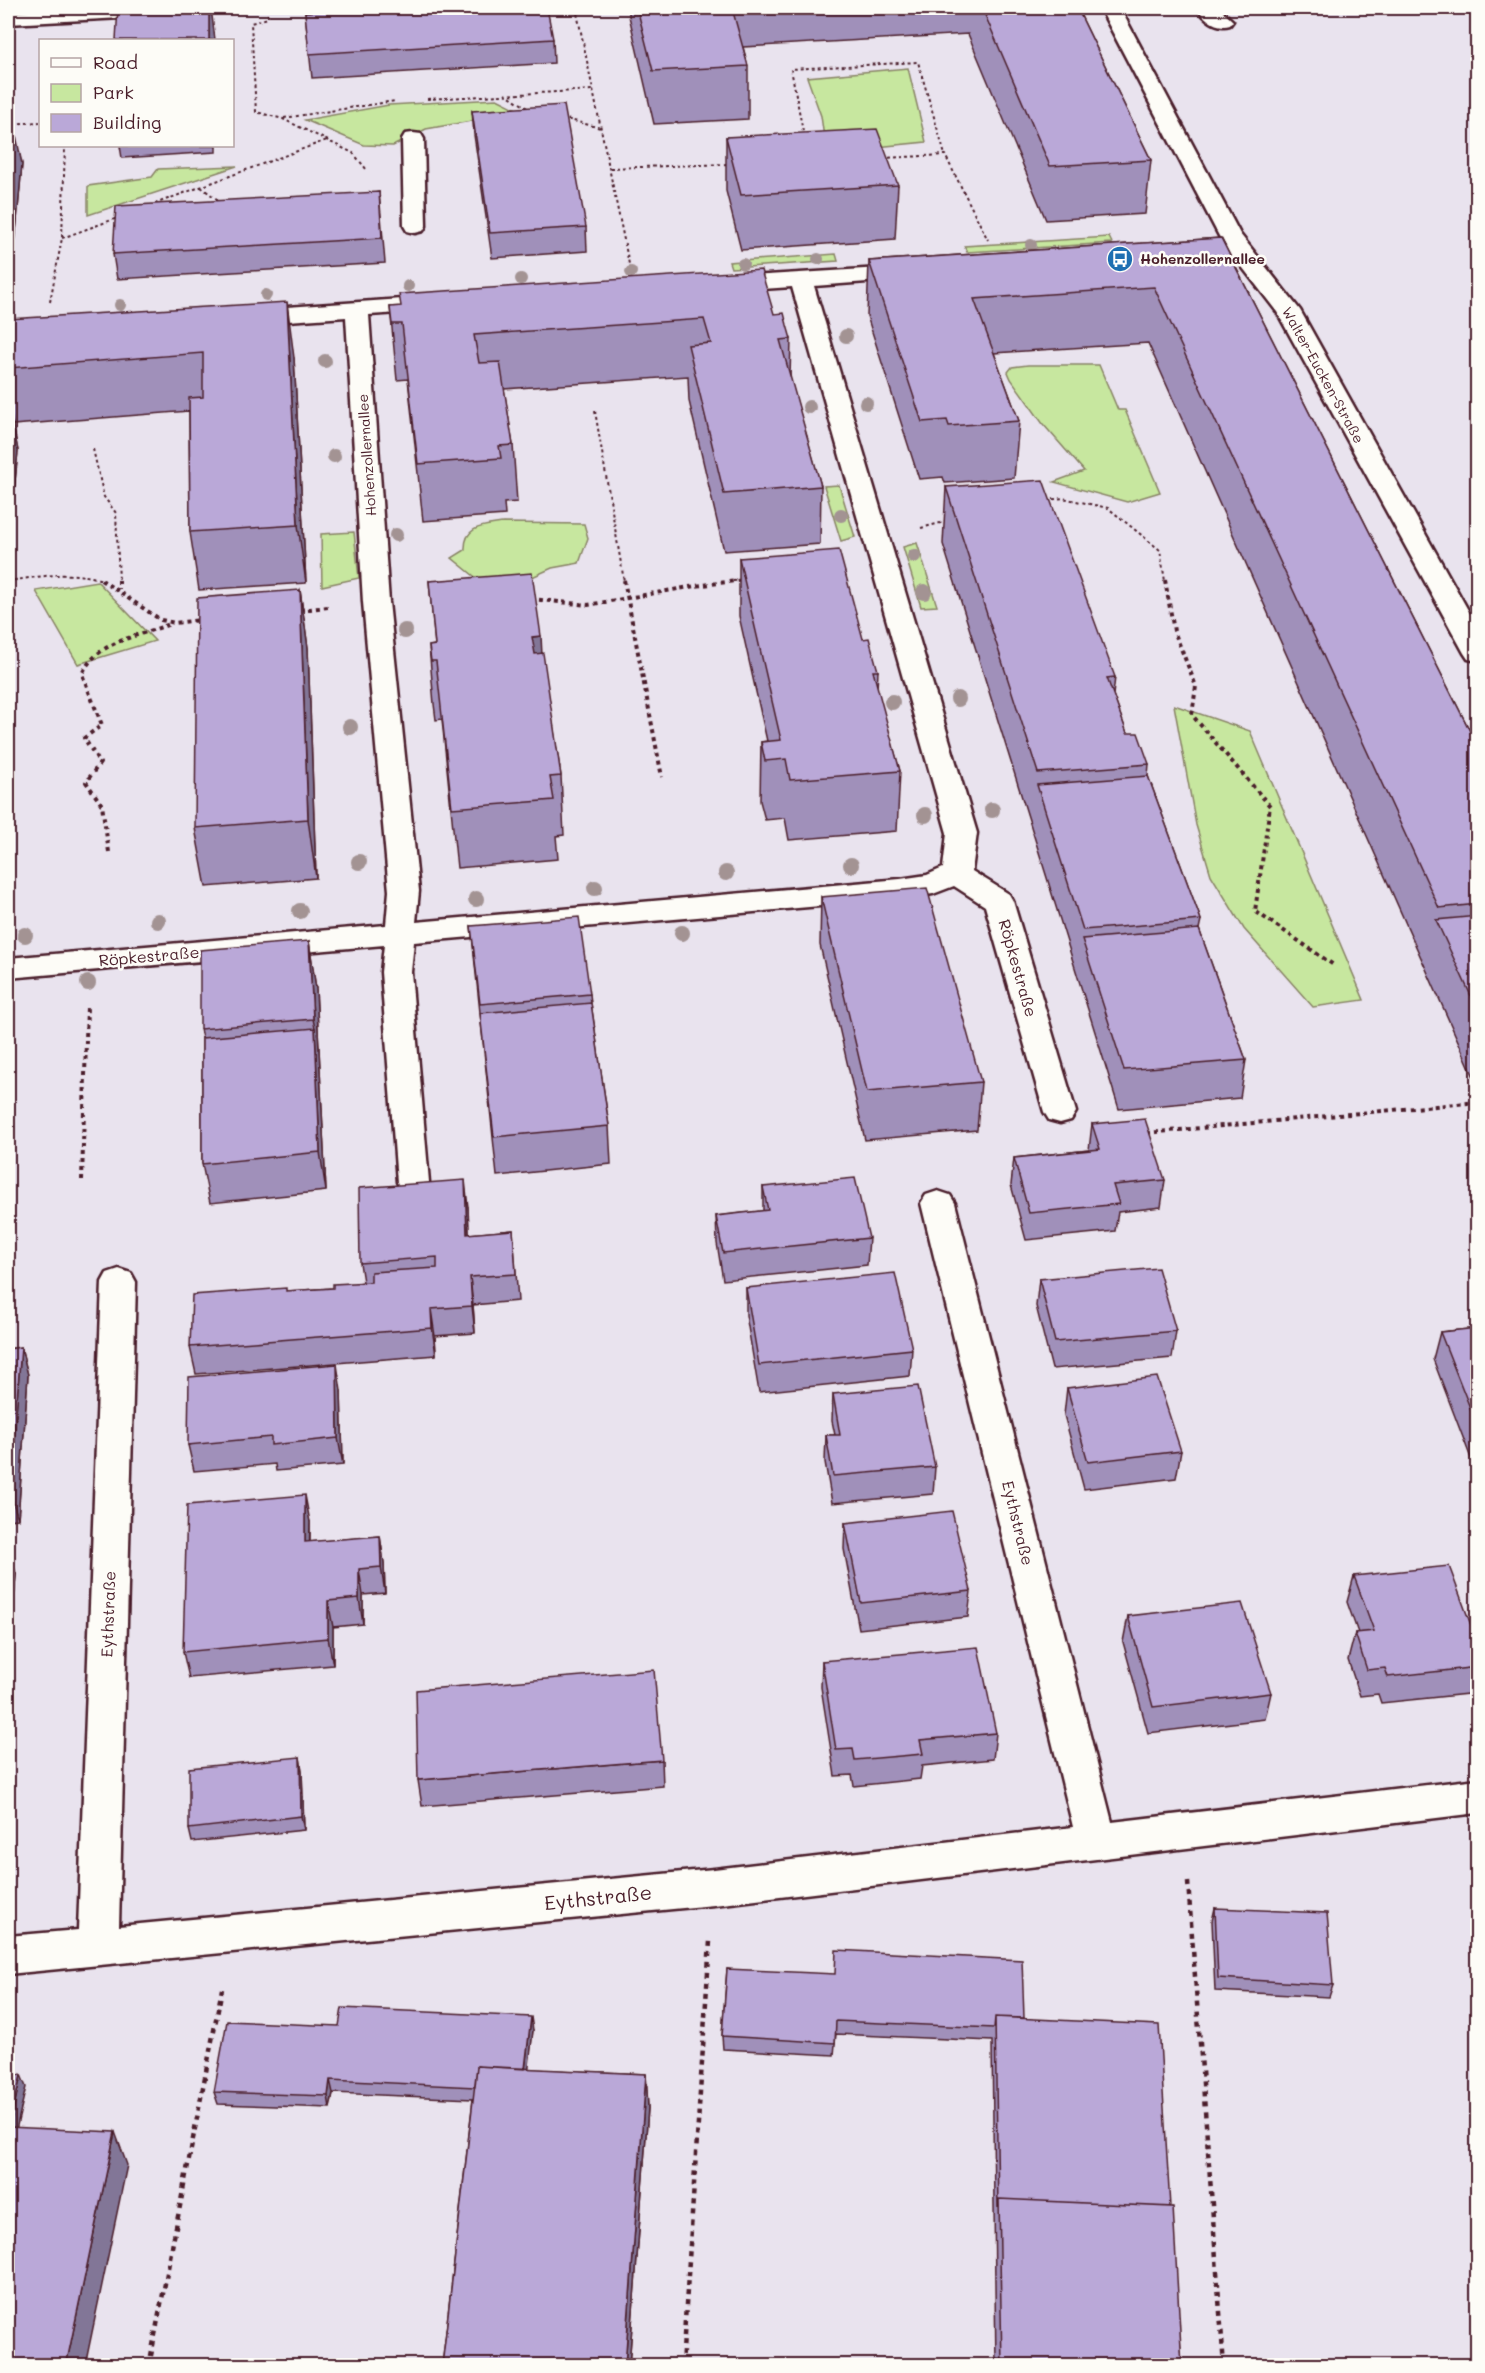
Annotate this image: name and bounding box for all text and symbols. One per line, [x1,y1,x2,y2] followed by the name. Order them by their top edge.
[39,39,234,147] legend
[93,50,138,74] text: Road
[93,80,134,104] text: Park
[93,110,161,134] text: Building
[1105,244,1135,274] bus stop icon: Hohenzollernallee
[1140,249,1265,268] place label: Hohenzollernallee
[1278,303,1369,446] street label: Walter-Eucken-Straße
[353,393,380,517] street label: Hohenzollernallee
[994,916,1042,1019] street label: Röpkestraße
[98,941,200,970] street label: Röpkestraße
[998,1478,1039,1567] street label: Eythstraße
[95,1570,120,1658] street label: Eythstraße
[543,1878,653,1916] street label: Eythstraße

